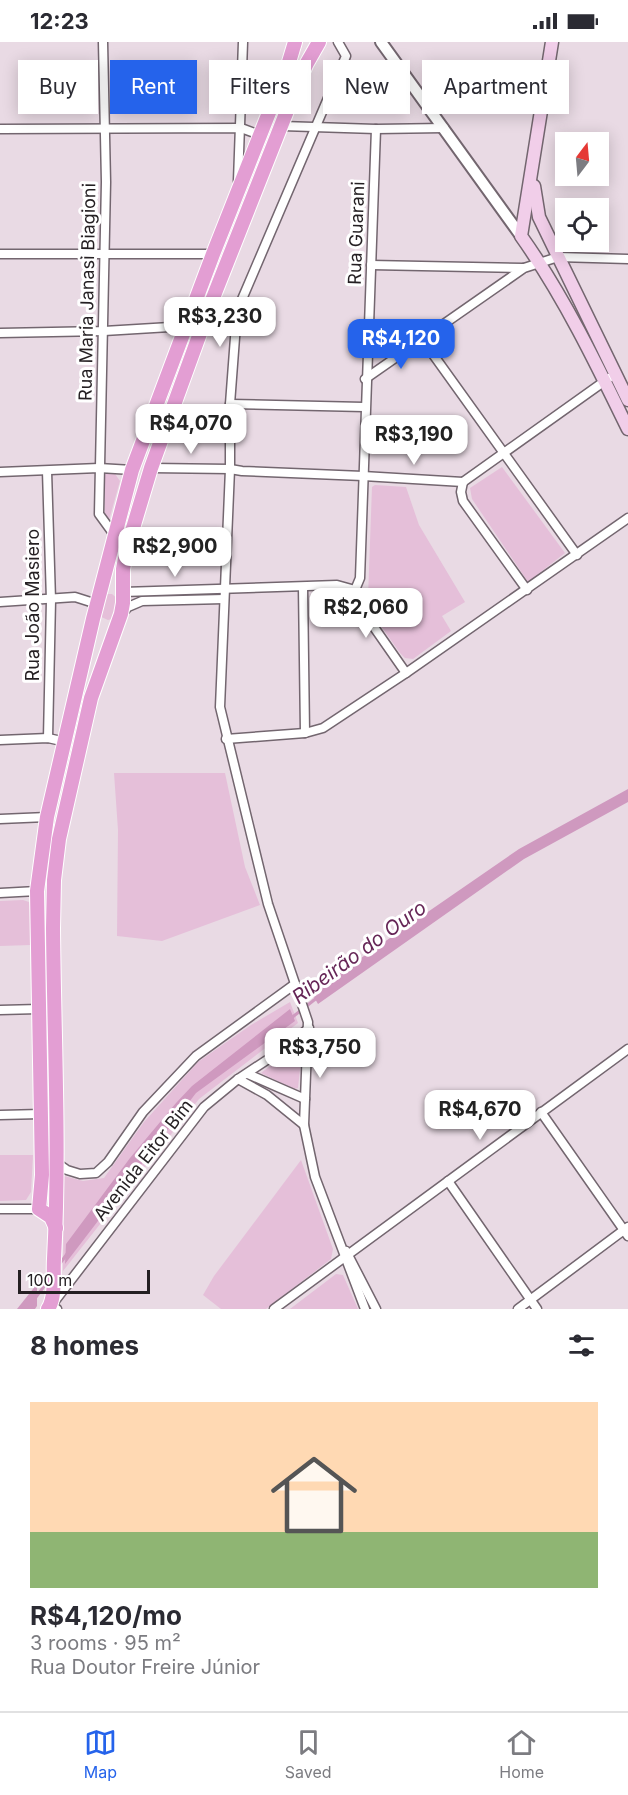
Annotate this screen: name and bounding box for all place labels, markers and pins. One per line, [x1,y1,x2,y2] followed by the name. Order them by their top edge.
[165,297,275,348] pin: R$3,230
[346,319,456,370] pin: R$4,120
[136,404,246,455] pin: R$4,070
[359,415,469,466] pin: R$3,190
[120,527,230,578] pin: R$2,900
[311,588,421,639] pin: R$2,060
[265,1028,375,1079] pin: R$3,750
[425,1090,535,1141] pin: R$4,670

